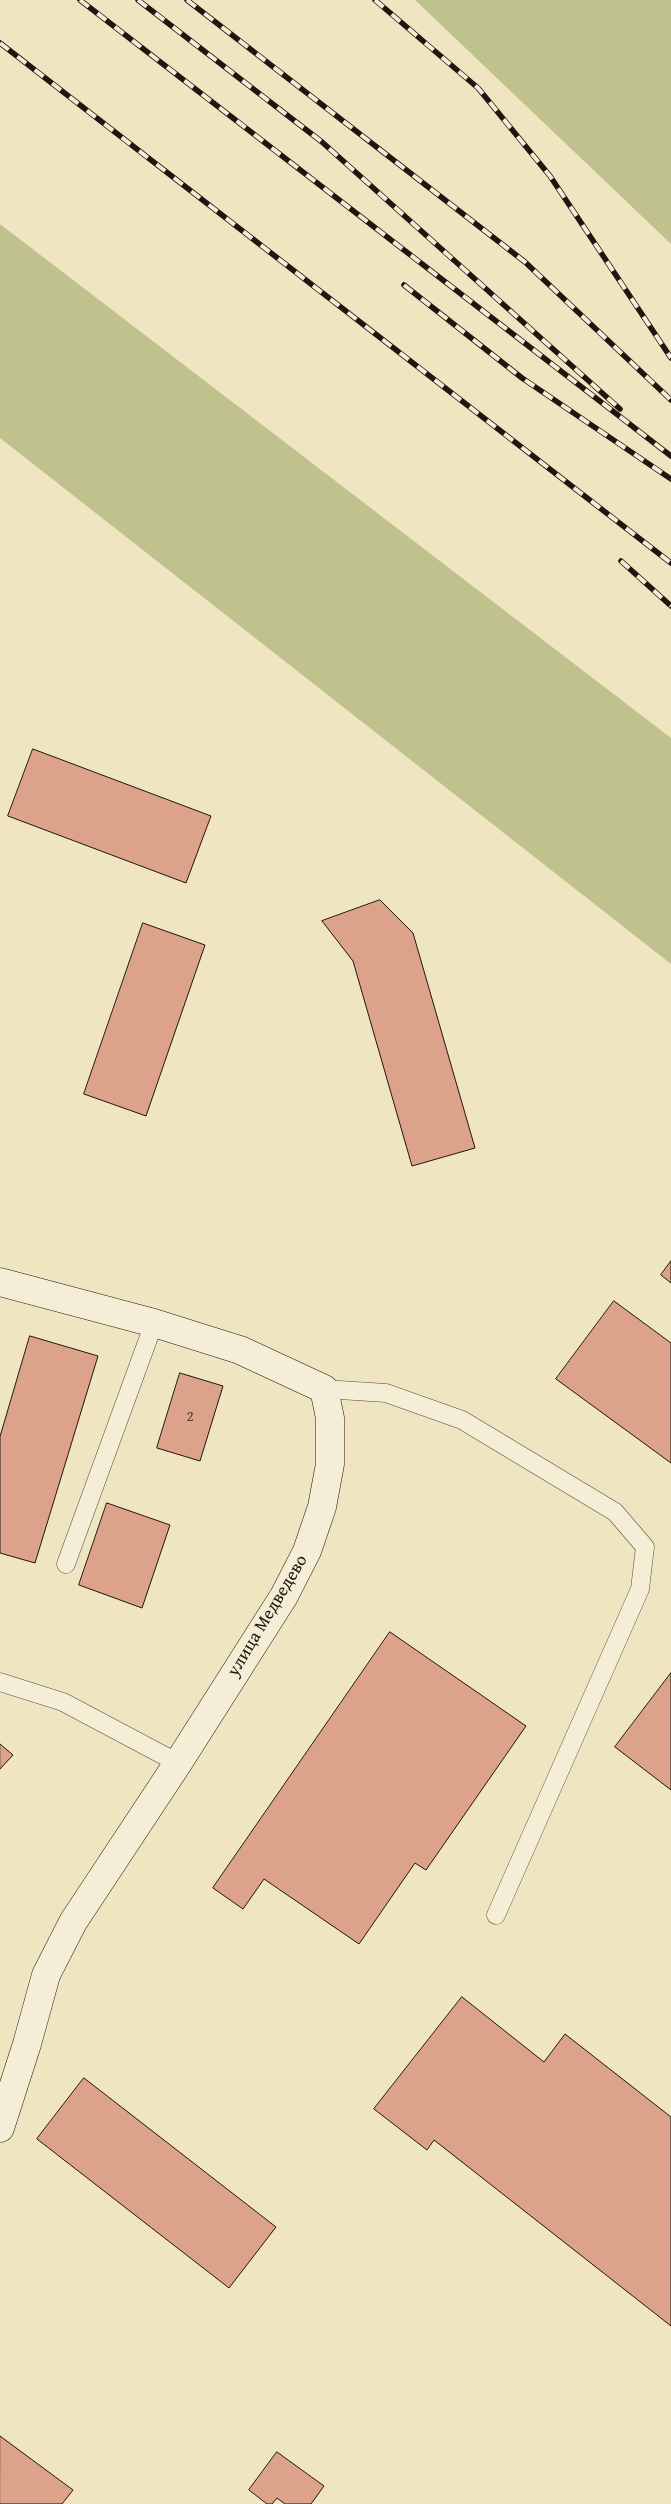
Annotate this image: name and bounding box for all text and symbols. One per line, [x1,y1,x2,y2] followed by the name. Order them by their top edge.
[186,1408,194,1426] house number: 2
[223,1551,313,1681] street label: улица Медведево

